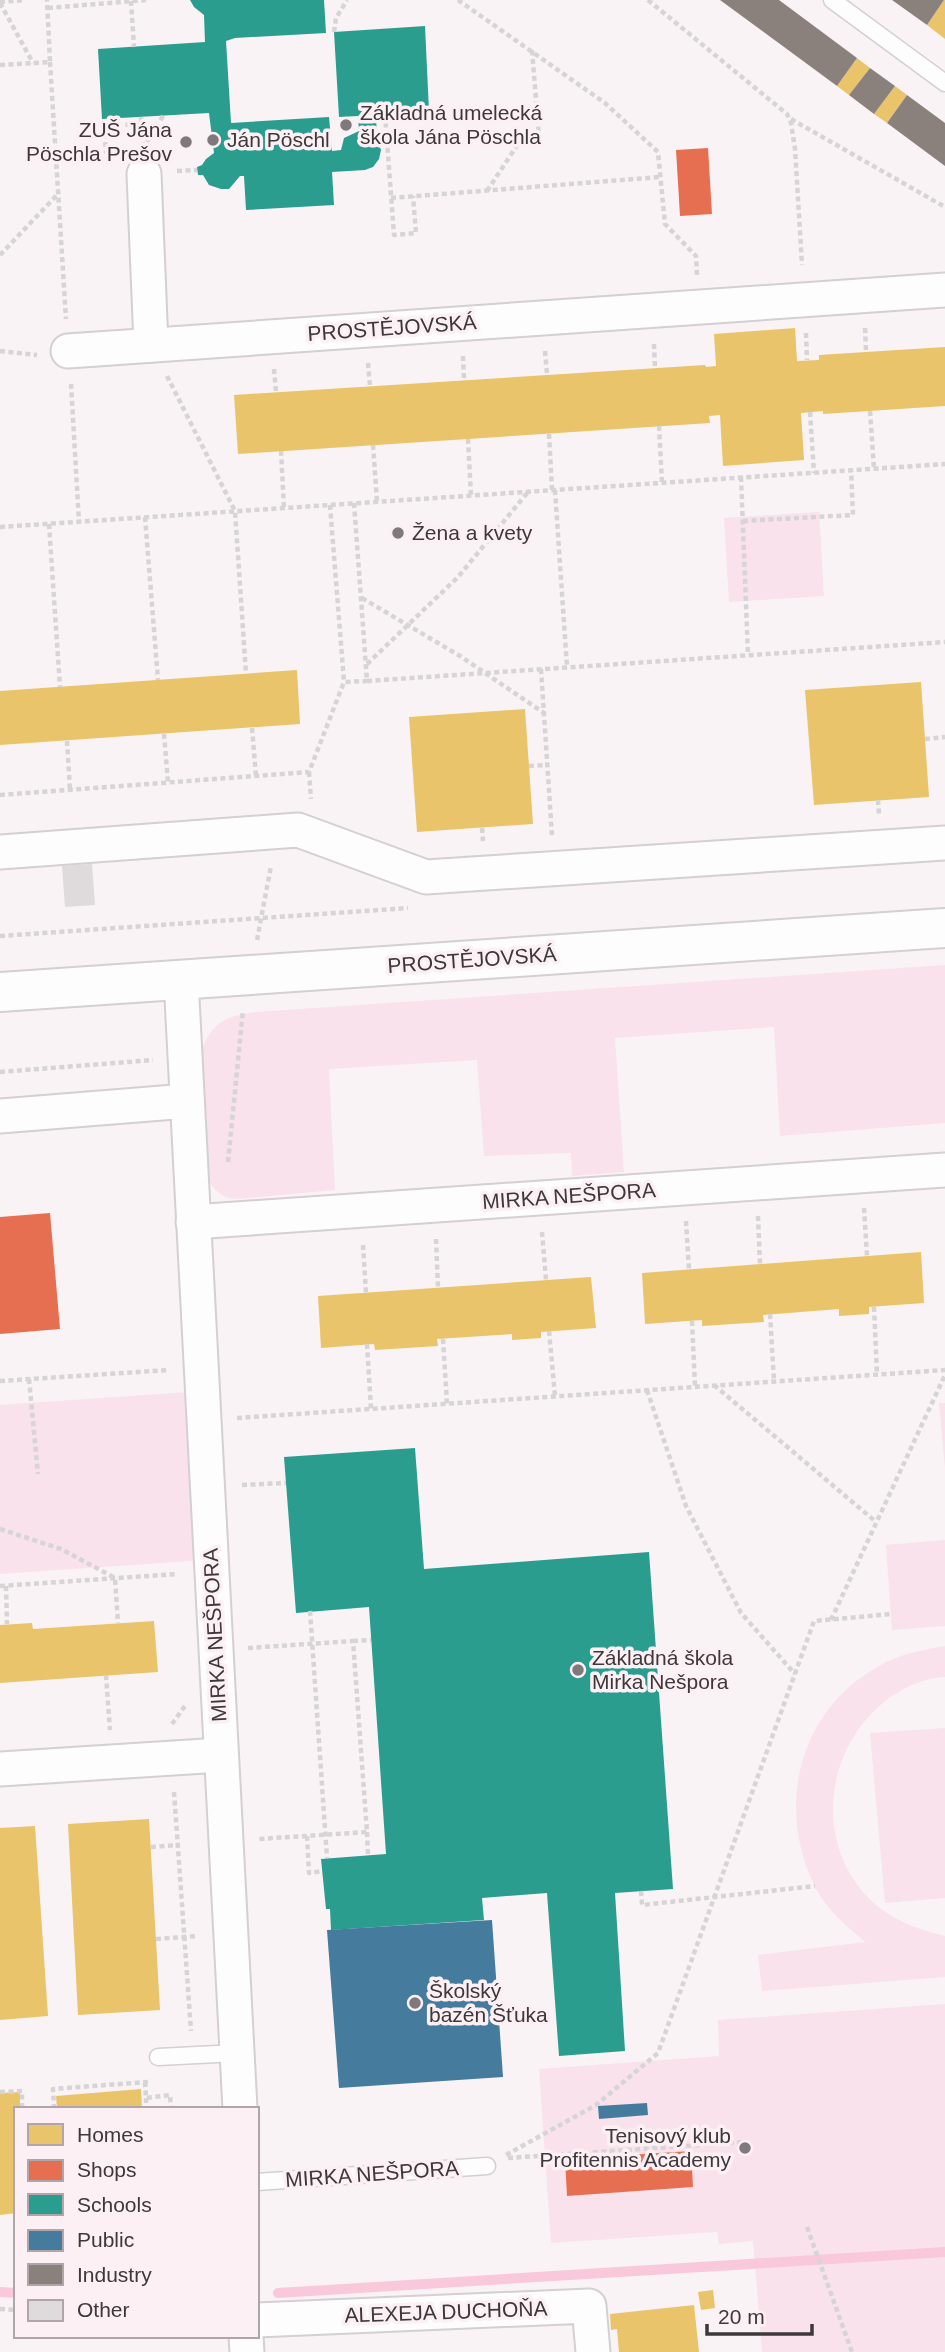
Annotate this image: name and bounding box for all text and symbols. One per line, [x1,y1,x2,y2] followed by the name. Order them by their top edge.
[360,101,542,148] place label: Základná umelecká škola Jána Pöschla
[338,117,354,133] marker: Základná umelecká škola Jána Pöschla
[26,118,172,165] place label: ZUŠ Jána Pöschla Prešov
[227,128,330,151] place label: Ján Pöschl
[205,132,221,148] marker: Ján Pöschl
[178,134,194,150] marker: ZUŠ Jána Pöschla Prešov
[307,310,477,345] street label: PROSTĚJOVSKÁ
[412,521,533,544] place label: Žena a kvety
[390,525,406,541] marker: Žena a kvety
[387,942,557,977] street label: PROSTĚJOVSKÁ
[481,1178,657,1213] street label: MIRKA NEŠPORA
[198,1548,231,1722] street label: MIRKA NEŠPORA
[592,1646,734,1693] place label: Základná škola Mirka Nešpora
[570,1662,586,1678] marker: Základná škola Mirka Nešpora
[429,1979,548,2026] place label: Školský bazén Šťuka
[407,1995,423,2011] marker: Školský bazén Šťuka
[14,2107,259,2338] legend
[77,2123,144,2146] text: Homes
[540,2124,731,2171] place label: Tenisový klub Profitennis Academy
[737,2140,753,2156] marker: Tenisový klub Profitennis Academy
[284,2156,460,2191] street label: MIRKA NEŠPORA
[77,2158,137,2181] text: Shops
[77,2193,152,2216] text: Schools
[77,2228,134,2251] text: Public
[77,2263,152,2286] text: Industry
[707,2292,812,2336] scale bar
[344,2296,548,2327] street label: ALEXEJA DUCHOŇA
[77,2298,130,2321] text: Other
[718,2305,765,2328] text: 20 m

